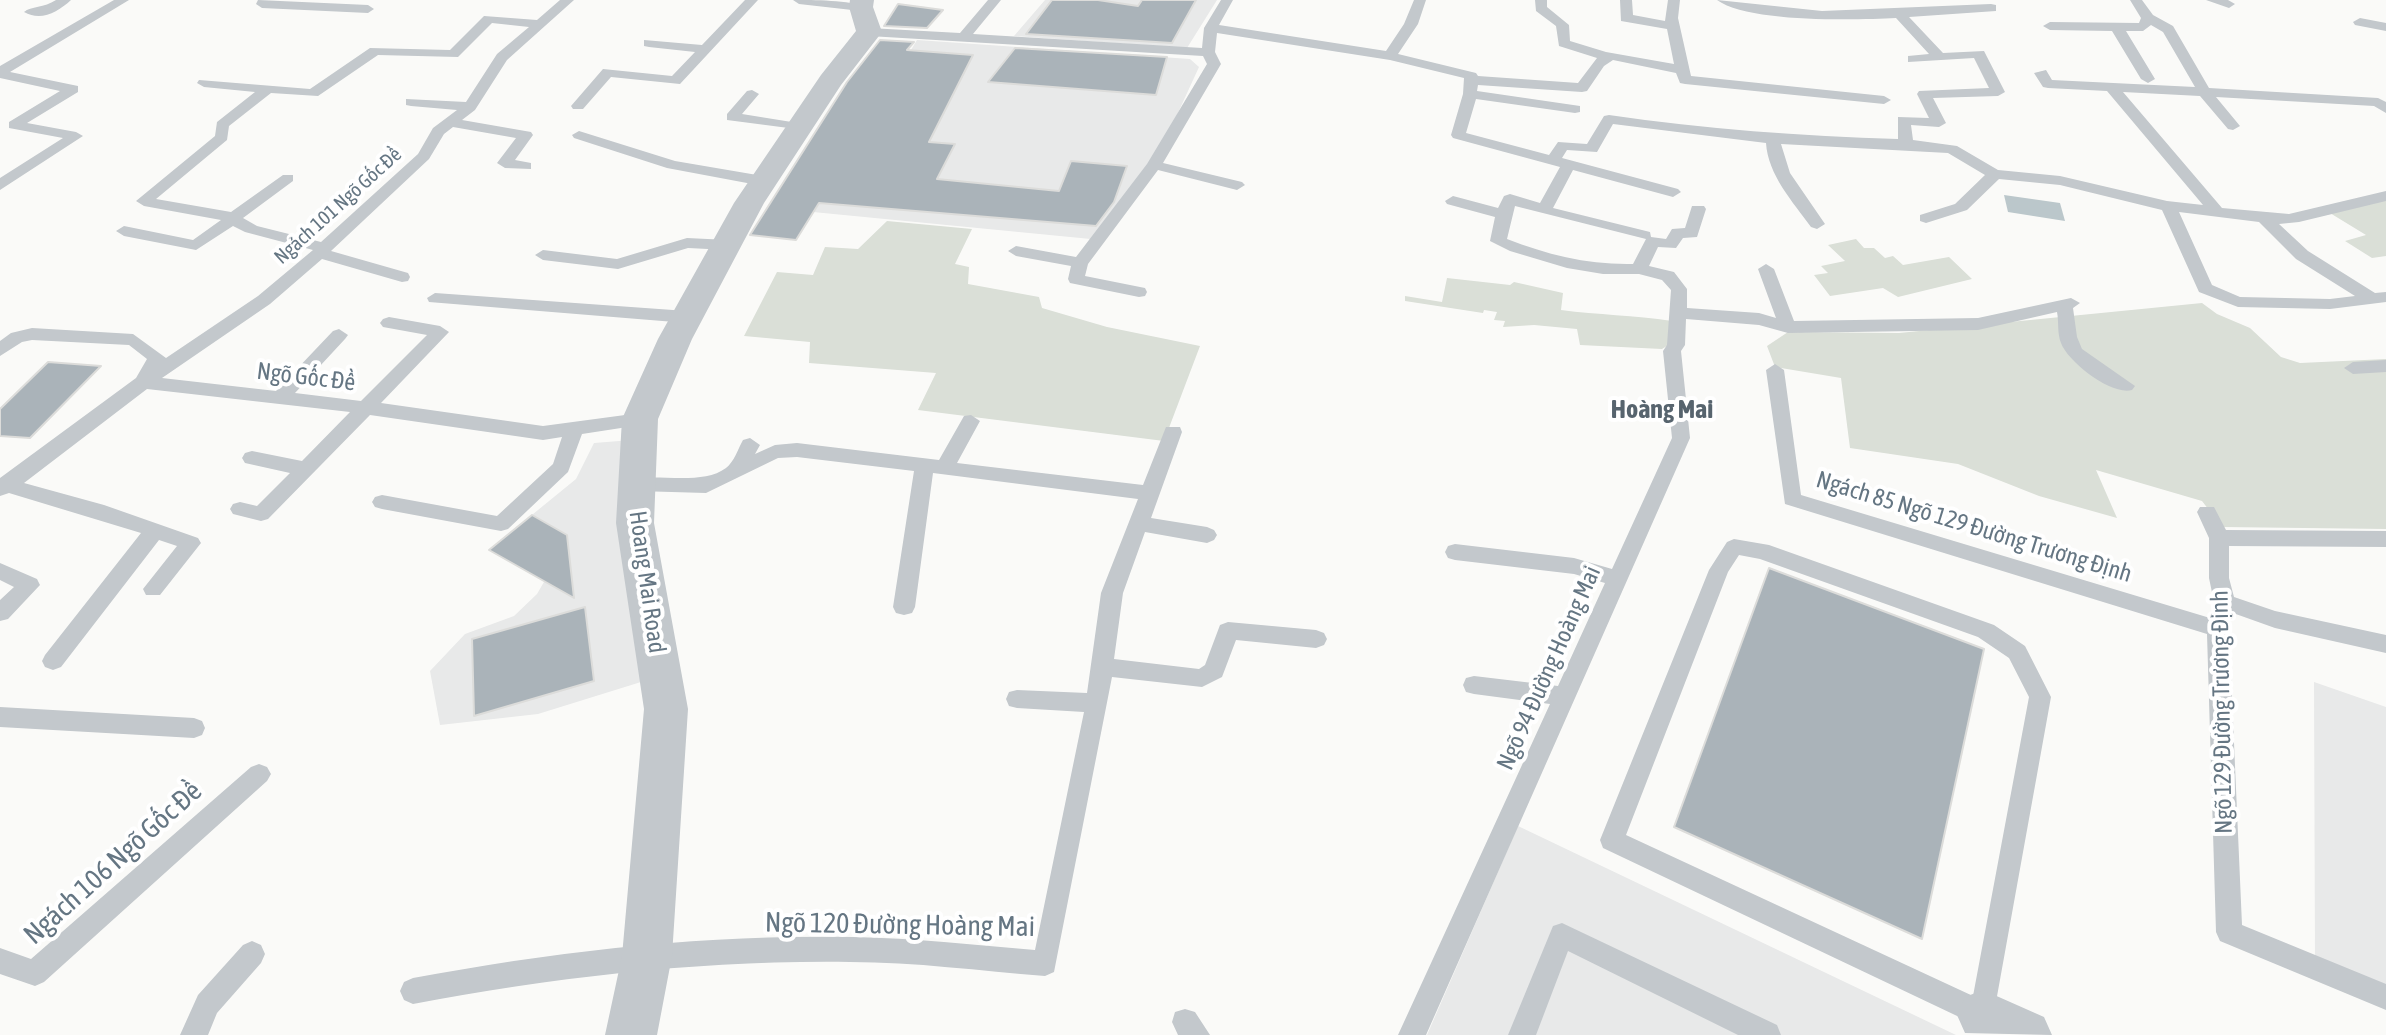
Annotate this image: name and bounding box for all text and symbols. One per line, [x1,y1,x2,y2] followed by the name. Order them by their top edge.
[270,143,406,269] street label: Ngách 101 Ngõ Gốc Đề
[255,357,357,397] street label: Ngõ Gốc Đề
[1611,394,1713,426] district label: Hoàng Mai
[1813,465,2135,589] street label: Ngách 85 Ngõ 129 Đường Trương Định
[623,509,671,655] street label: Hoang Mai Road
[1491,561,1607,775] street label: Ngõ 94 Đường Hoàng Mai
[2205,590,2239,834] street label: Ngõ 129 Đường Trương Định
[17,774,209,952] street label: Ngách 106 Ngõ Gốc Đề
[765,906,1035,944] street label: Ngõ 120 Đường Hoàng Mai

